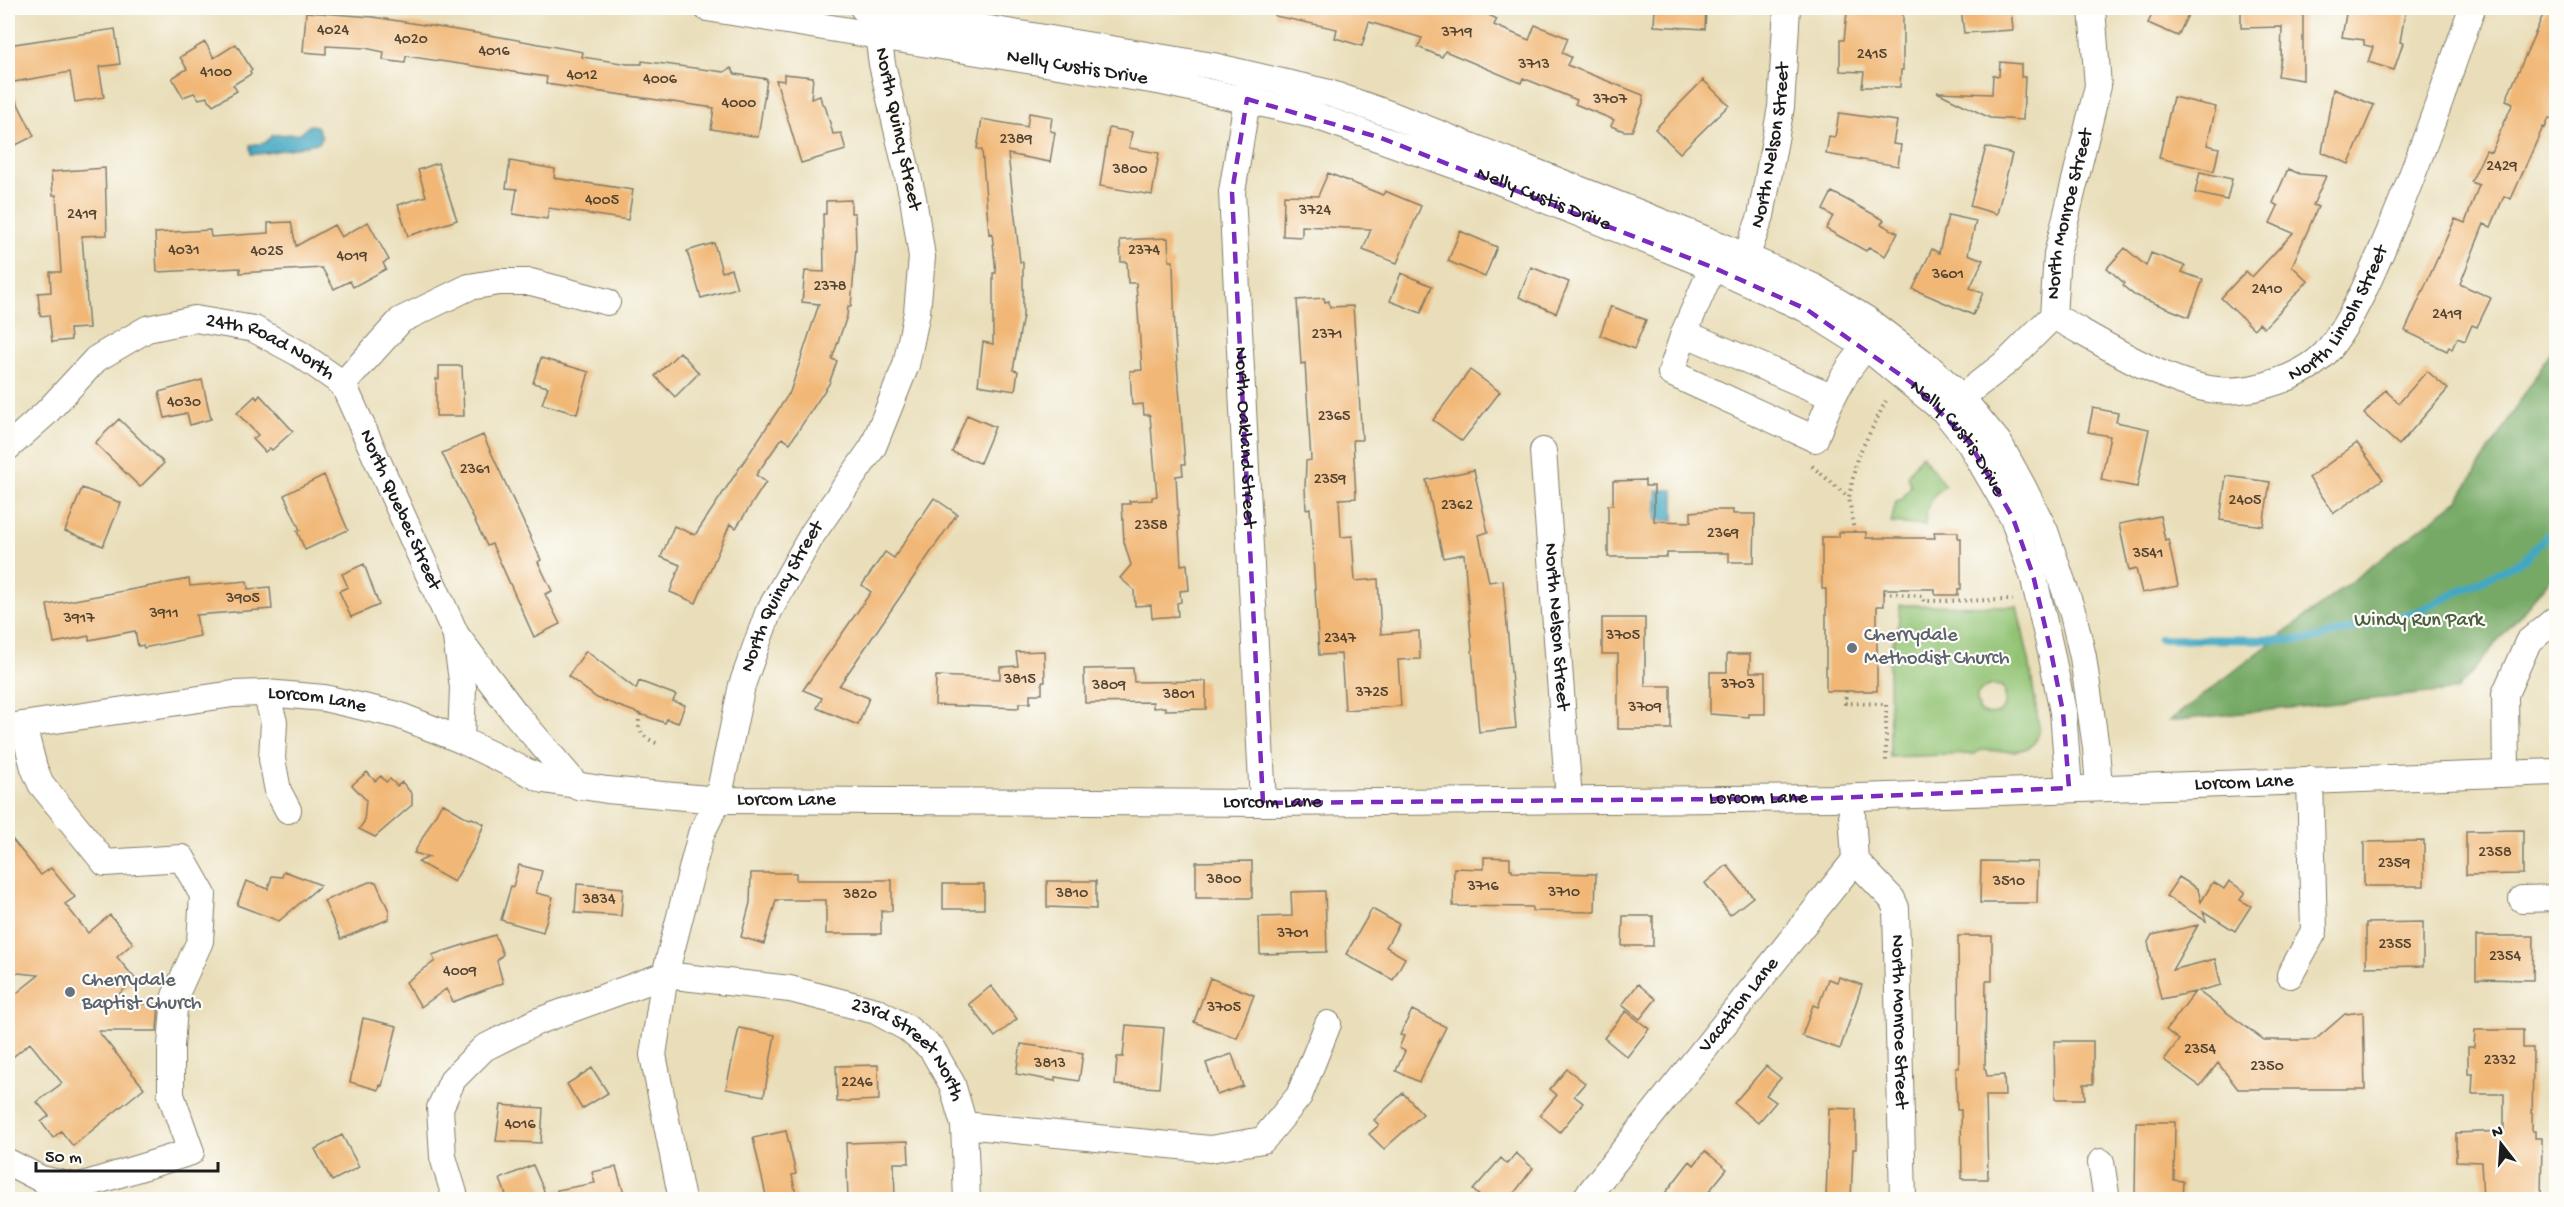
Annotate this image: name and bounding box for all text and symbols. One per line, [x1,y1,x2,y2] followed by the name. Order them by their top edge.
[317,22,349,41] house number: 4024
[1440,24,1473,43] house number: 3719
[394,31,428,50] house number: 4020
[478,43,511,62] house number: 4016
[1005,45,1150,91] street label: Nelly Custis Drive
[869,46,926,214] street label: North Quincy Street
[1857,46,1887,65] house number: 2415
[1517,56,1550,75] house number: 3713
[1746,60,1795,232] street label: North Nelson Street
[200,64,232,83] house number: 4100
[567,67,598,86] house number: 4012
[643,71,678,90] house number: 4006
[1592,91,1628,110] house number: 3707
[722,95,756,114] house number: 4000
[2043,125,2099,300] street label: North Monroe Street
[1000,131,1032,150] house number: 2389
[2486,158,2518,177] house number: 2429
[1111,161,1148,180] house number: 3800
[1473,162,1615,237] street label: Nelly Custis Drive
[585,192,619,211] house number: 4005
[1298,202,1331,221] house number: 3724
[67,206,97,225] house number: 2419
[2285,240,2395,387] street label: North Lincoln Street
[168,242,200,261] house number: 4031
[1128,242,1160,261] house number: 2374
[251,243,283,262] house number: 4025
[336,248,368,267] house number: 4019
[1931,266,1964,285] house number: 3601
[813,278,847,297] house number: 2378
[2252,281,2282,300] house number: 2410
[2432,306,2462,325] house number: 2419
[204,309,339,386] street label: 24th Road North
[1312,326,1342,345] house number: 2371
[1228,346,1261,530] street label: North Oakland Street
[1904,376,2010,501] street label: Nelly Custis Drive
[167,394,201,413] house number: 4030
[1318,408,1350,427] house number: 2365
[354,426,446,595] street label: North Quebec Street
[460,461,490,480] house number: 2361
[1314,471,1346,490] house number: 2359
[2229,492,2261,511] house number: 2405
[1441,497,1473,516] house number: 2362
[736,515,830,675] street label: North Quincy Street
[1134,517,1168,536] house number: 2358
[1707,525,1739,544] house number: 2369
[1538,542,1574,713] street label: North Nelson Street
[2132,545,2163,564] house number: 3541
[225,590,260,609] house number: 3905
[148,605,179,624] house number: 3911
[62,610,95,629] house number: 3917
[2354,610,2486,633] park label: Windy Run Park
[1864,625,2010,671] place label: Cherrydale Methodist Church
[1605,627,1640,646] house number: 3705
[1324,630,1357,649] house number: 2347
[1845,641,1859,655] marker: Cherrydale Methodist Church
[1003,671,1036,690] house number: 3815
[1720,676,1755,695] house number: 3703
[1091,677,1126,696] house number: 3809
[267,682,369,719] street label: Lorcom Lane
[1355,684,1388,703] house number: 3725
[1162,686,1195,705] house number: 3801
[1627,699,1662,718] house number: 3709
[2194,770,2295,796] street label: Lorcom Lane
[1709,787,1809,811] street label: Lorcom Lane
[737,789,837,812] street label: Lorcom Lane
[1223,791,1323,815] street label: Lorcom Lane
[2478,844,2512,863] house number: 2358
[2378,855,2410,874] house number: 2359
[1205,871,1242,890] house number: 3800
[1992,873,2025,892] house number: 3510
[1466,878,1499,897] house number: 3716
[1547,884,1580,903] house number: 3710
[1055,885,1088,904] house number: 3810
[842,886,877,905] house number: 3820
[582,891,616,910] house number: 3834
[1276,925,1309,944] house number: 3701
[1885,934,1912,1110] street label: North Monroe Street
[2379,936,2411,955] house number: 2355
[2489,948,2521,967] house number: 2354
[1694,952,1785,1058] street label: Vacation Lane
[443,963,477,982] house number: 4009
[81,970,202,1016] place label: Cherrydale Baptist Church
[63,985,77,999] marker: Cherrydale Baptist Church
[849,994,968,1105] street label: 23rd Street North
[1206,999,1241,1018] house number: 3705
[2184,1041,2216,1060] house number: 2354
[2484,1052,2516,1071] house number: 2332
[1033,1055,1066,1074] house number: 3813
[2250,1058,2284,1077] house number: 2350
[841,1074,874,1093] house number: 2246
[2471,1114,2531,1174] north arrow
[504,1116,537,1135] house number: 4016
[2490,1122,2506,1144] text: N
[36,1135,218,1173] scale bar
[45,1148,82,1169] text: 50 m

